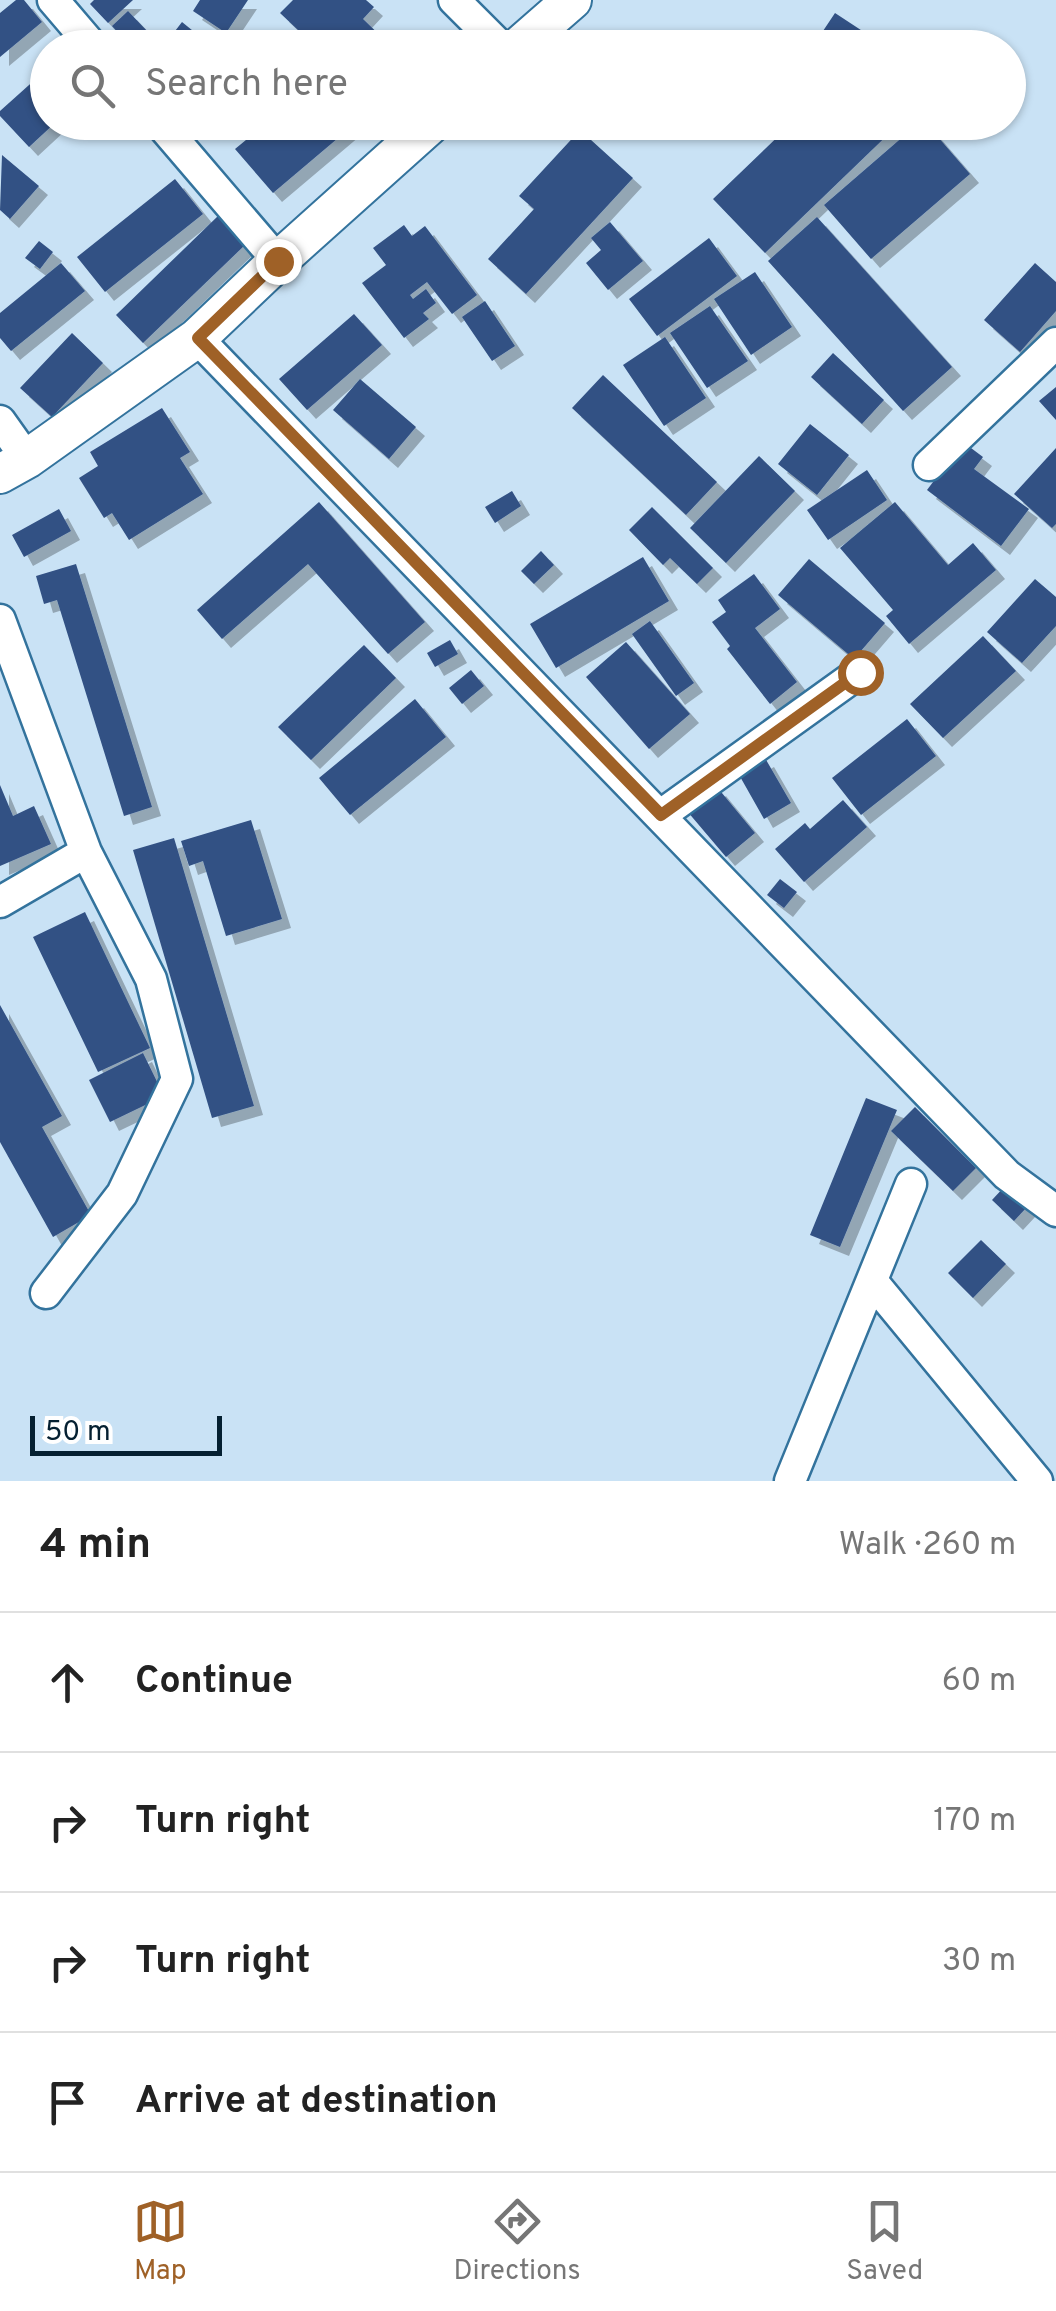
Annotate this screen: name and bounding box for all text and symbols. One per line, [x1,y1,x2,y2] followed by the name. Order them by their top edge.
[30,30,1026,140] search box
[65,58,120,113] icon: search
[145,61,348,110] text: Search here
[256,239,302,285] route end
[838,650,884,696] route start
[30,1411,222,1456] scale bar
[45,1415,111,1451] text: 50 m
[40,1520,151,1573] text: 4 min
[839,1526,1016,1566] text: Walk · 260 m
[40,1655,95,1710] icon: ahead
[135,1658,293,1707] text: Continue
[942,1662,1016,1702] text: 60 m
[40,1795,95,1850] icon: right
[135,1798,310,1847] text: Turn right
[933,1802,1016,1842] text: 170 m
[40,1935,95,1990] icon: right
[135,1938,310,1987] text: Turn right
[942,1942,1016,1982] text: 30 m
[40,2075,95,2130] icon: arrive
[135,2078,498,2127] text: Arrive at destination
[133,2194,188,2290] tab: Map
[453,2194,581,2290] tab: Directions
[846,2194,923,2290] tab: Saved

